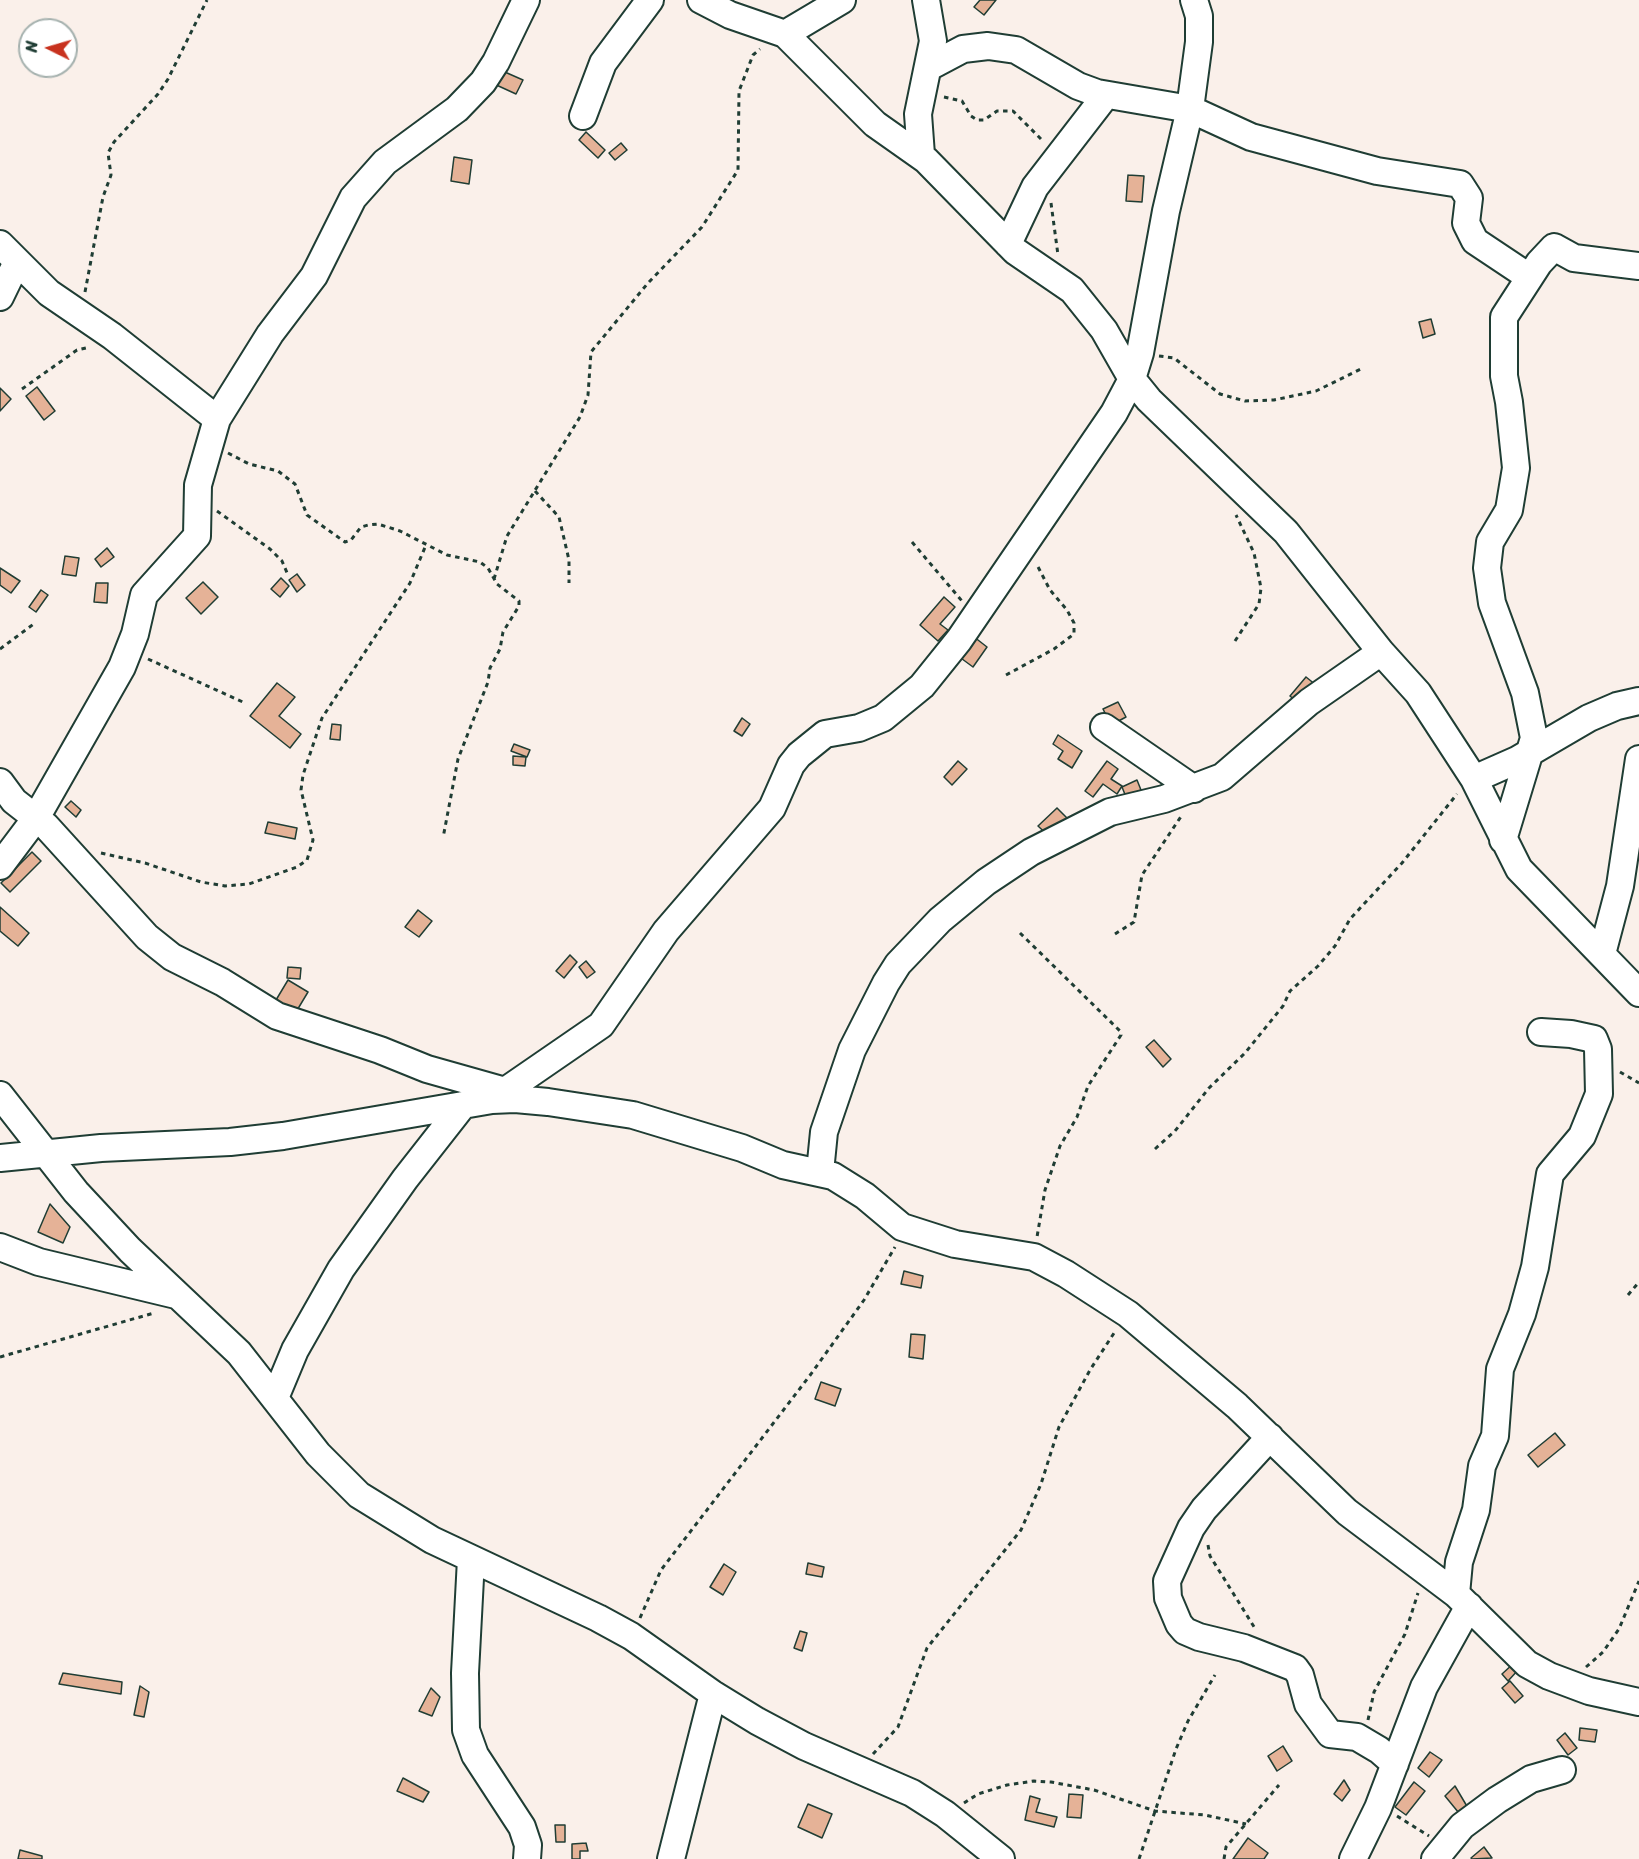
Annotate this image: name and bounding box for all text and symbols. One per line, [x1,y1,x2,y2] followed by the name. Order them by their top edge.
[18,18,78,78] north arrow
[17,40,46,53] text: N

